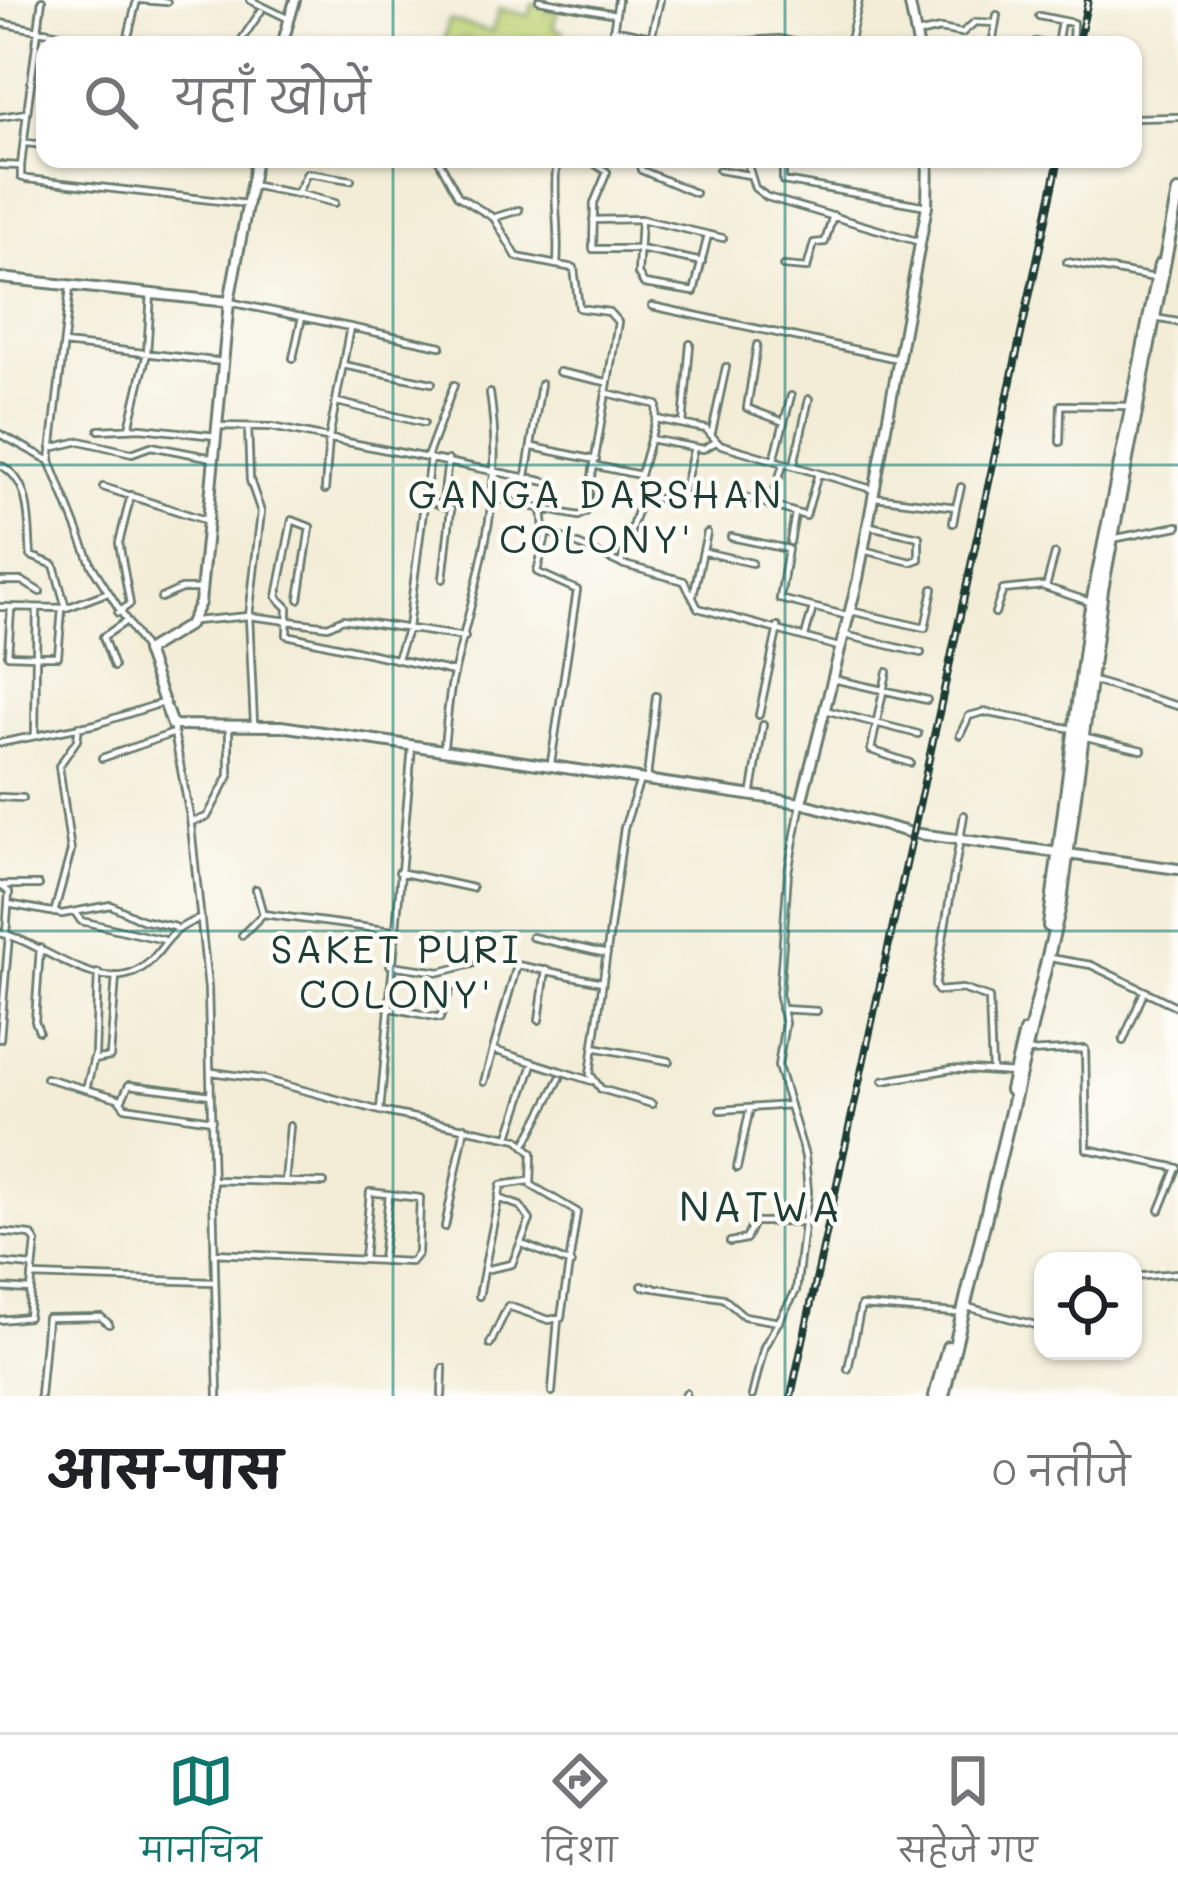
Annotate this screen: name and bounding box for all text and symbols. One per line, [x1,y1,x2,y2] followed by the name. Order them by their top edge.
[36,36,1142,168] search box
[174,67,370,125] text: यहाँ खोजें
[78,69,144,135] icon: search
[408,467,784,563] district label: GANGA DARSHAN COLONY'
[270,922,522,1018] district label: SAKET PURI COLONY'
[679,1178,843,1233] district label: NATWA
[1034,1252,1142,1360] map controls
[1034,1252,1142,1360] button: locate
[48,1434,282,1501] text: आस-पास
[992,1444,1130,1495] text: 0 नतीजे
[140,1748,262,1887] tab: मानचित्र
[543,1748,617,1887] tab: दिशा
[898,1748,1038,1887] tab: सहेजे गए

